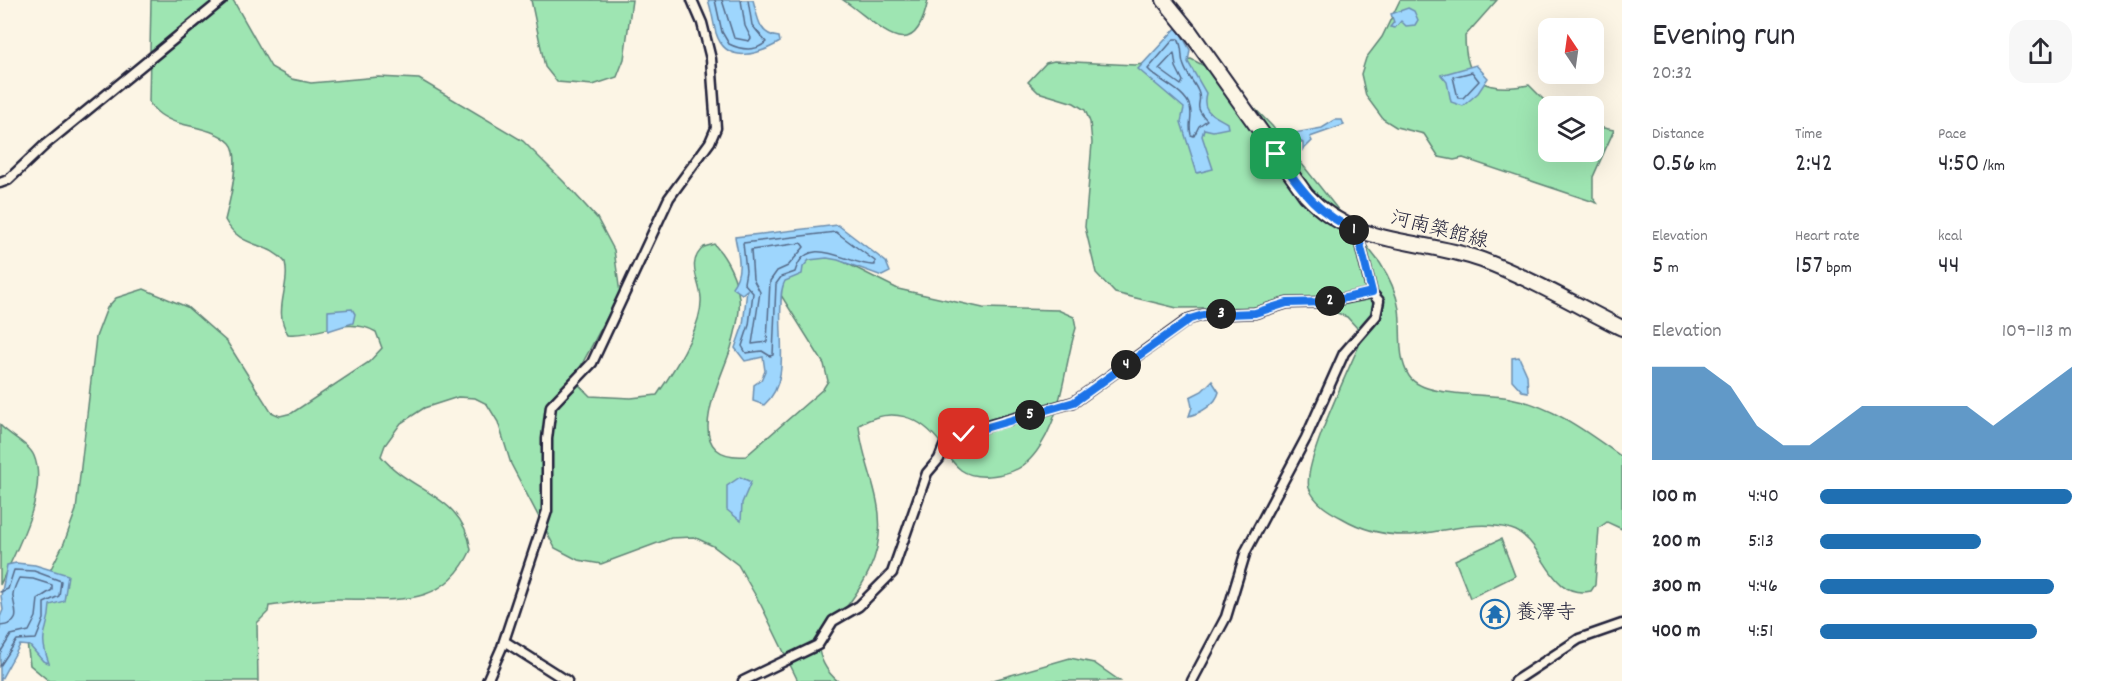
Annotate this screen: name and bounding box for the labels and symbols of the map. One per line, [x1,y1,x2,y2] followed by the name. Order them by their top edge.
[1538,18,1604,84] north arrow
[1250,128,1301,179] pin
[1387,205,1491,257] street label: 河南築館線
[1339,215,1369,245] pin: 1
[1315,286,1345,316] pin: 2
[1206,299,1236,329] pin: 3
[1111,350,1141,380] pin: 4
[1015,400,1045,430] pin: 5
[938,408,989,459] pin
[1479,598,1511,630] temple icon: 養澤寺
[1516,600,1576,628] place label: 養澤寺

